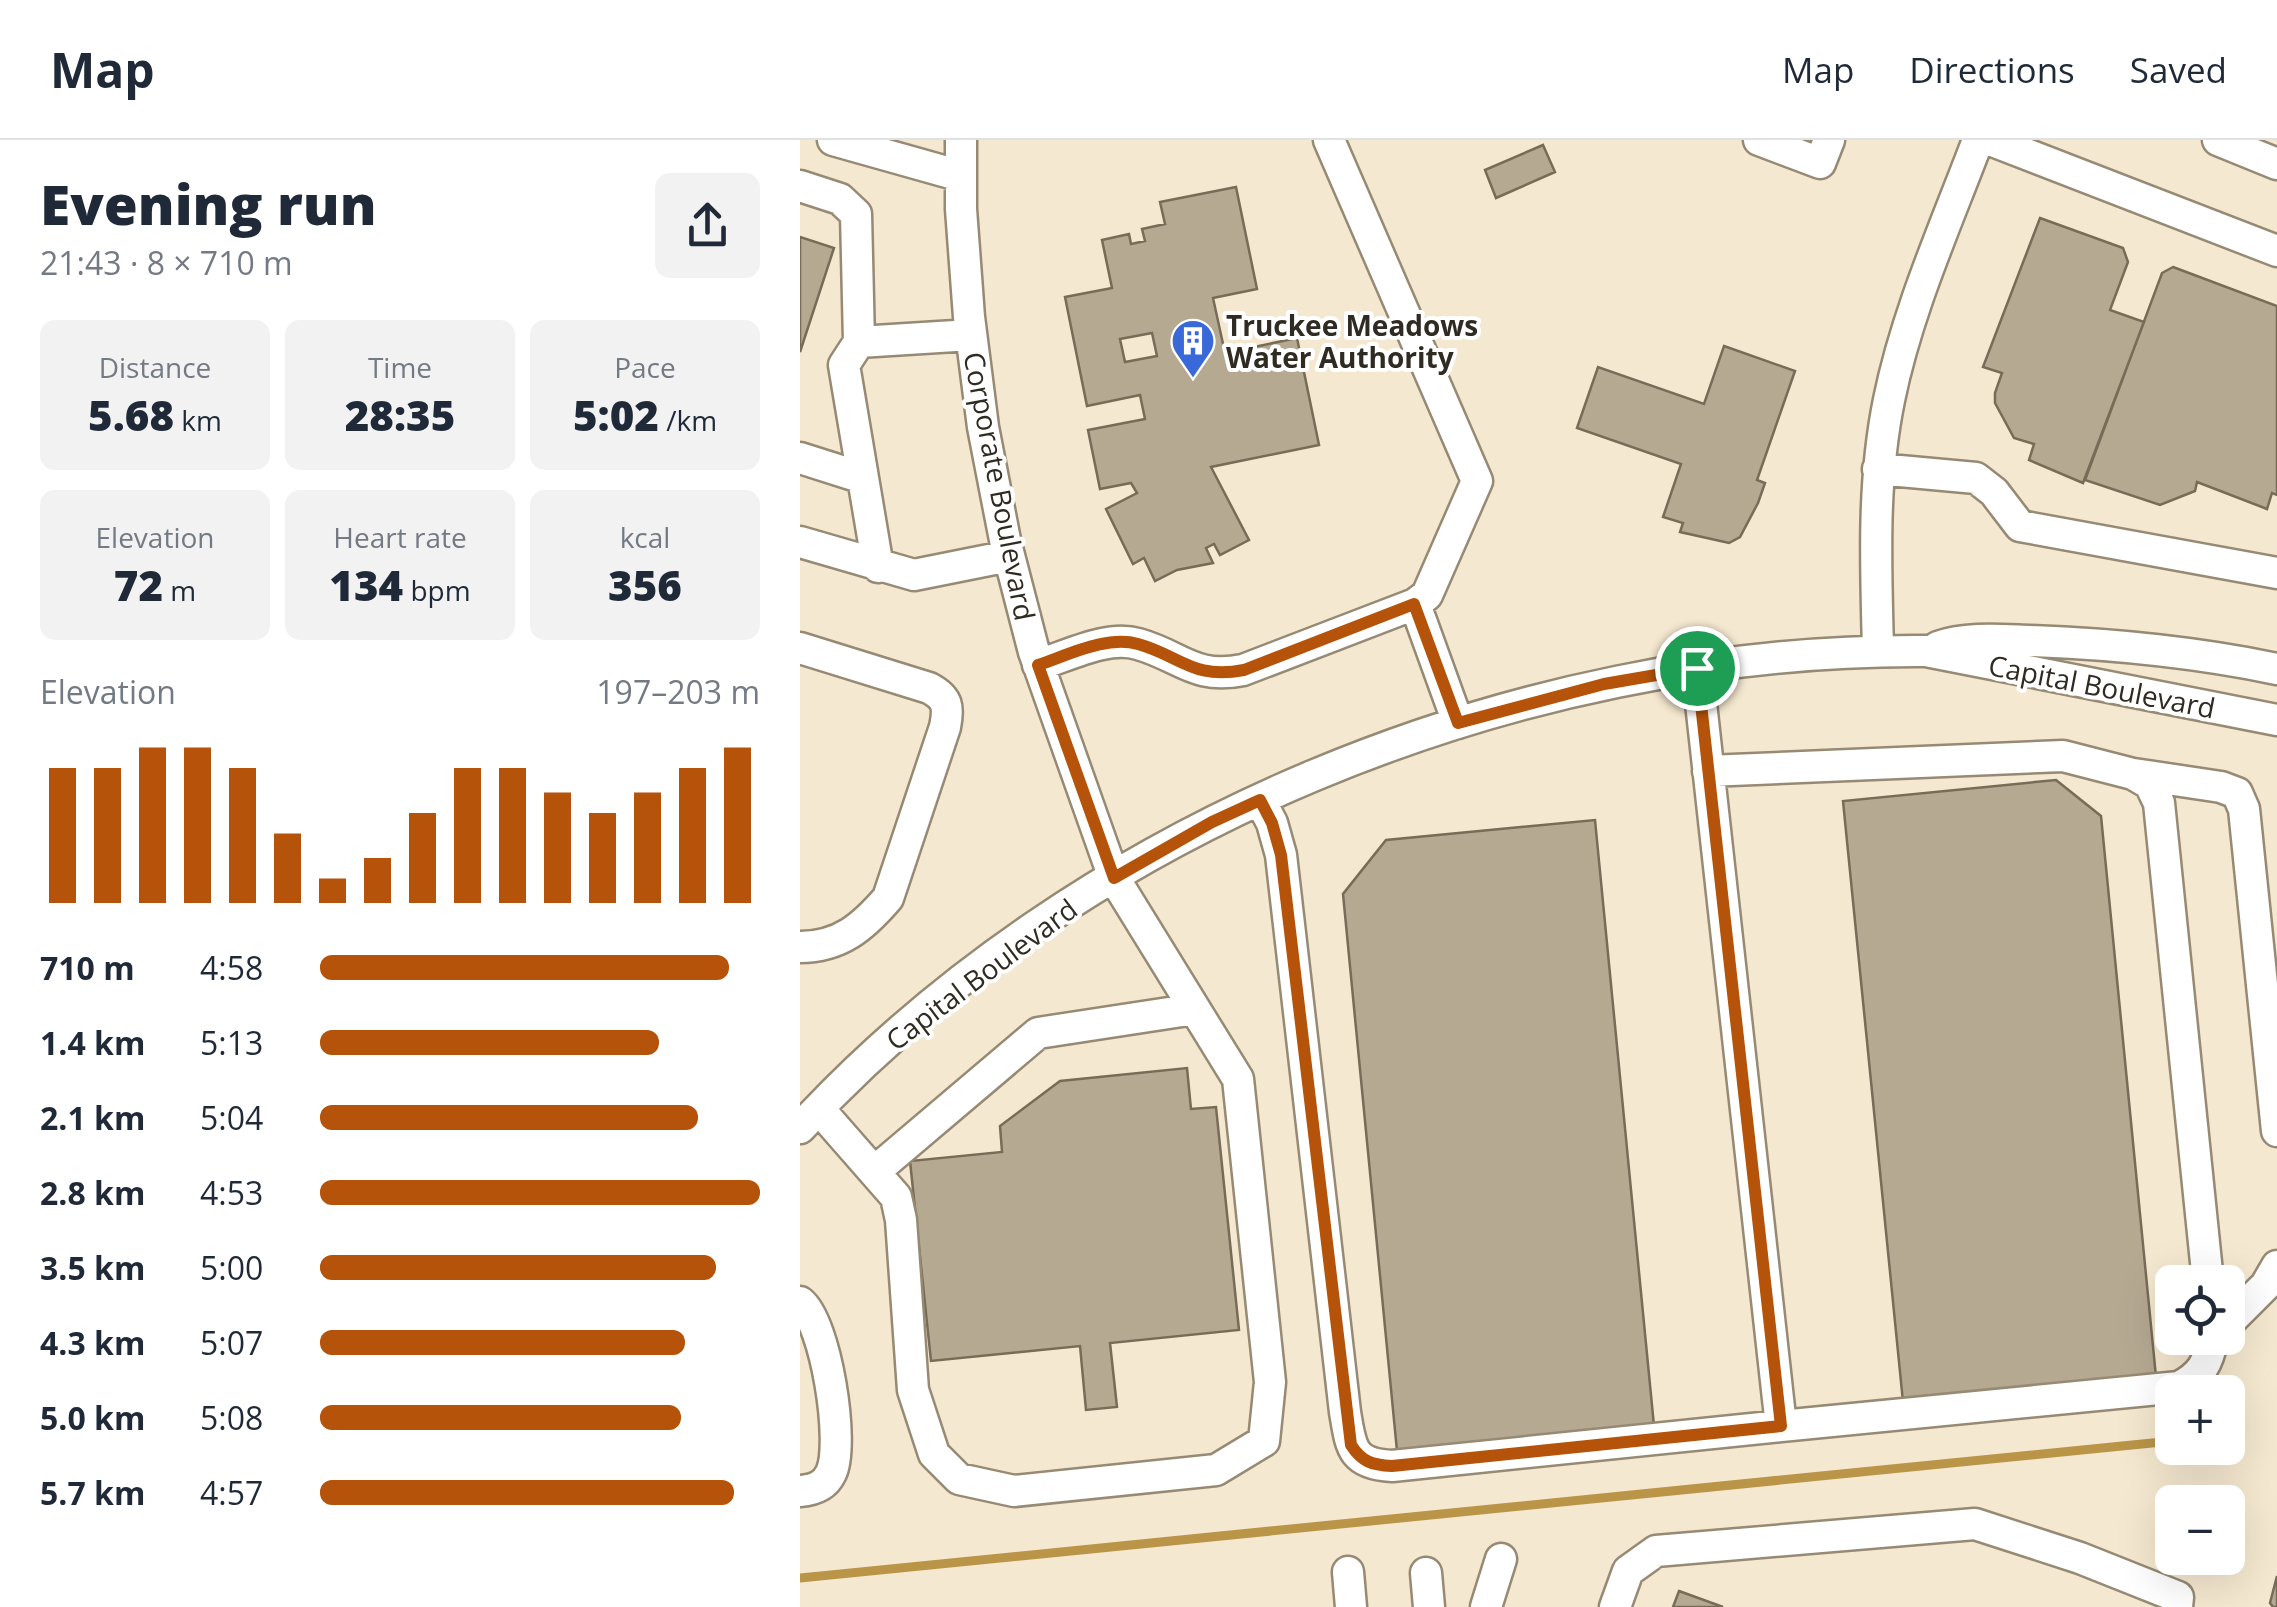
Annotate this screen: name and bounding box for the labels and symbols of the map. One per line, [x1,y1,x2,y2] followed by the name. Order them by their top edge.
[1226,306,1478,376] place label: Truckee Meadows Water Authority
[1170,318,1216,379] building icon: Truckee Meadows Water Authority
[955,348,1045,624] street label: Corporate Boulevard
[1655,626,1740,711] pin
[1985,645,2219,727] street label: Capital Boulevard
[878,890,1084,1058] street label: Capital Boulevard

